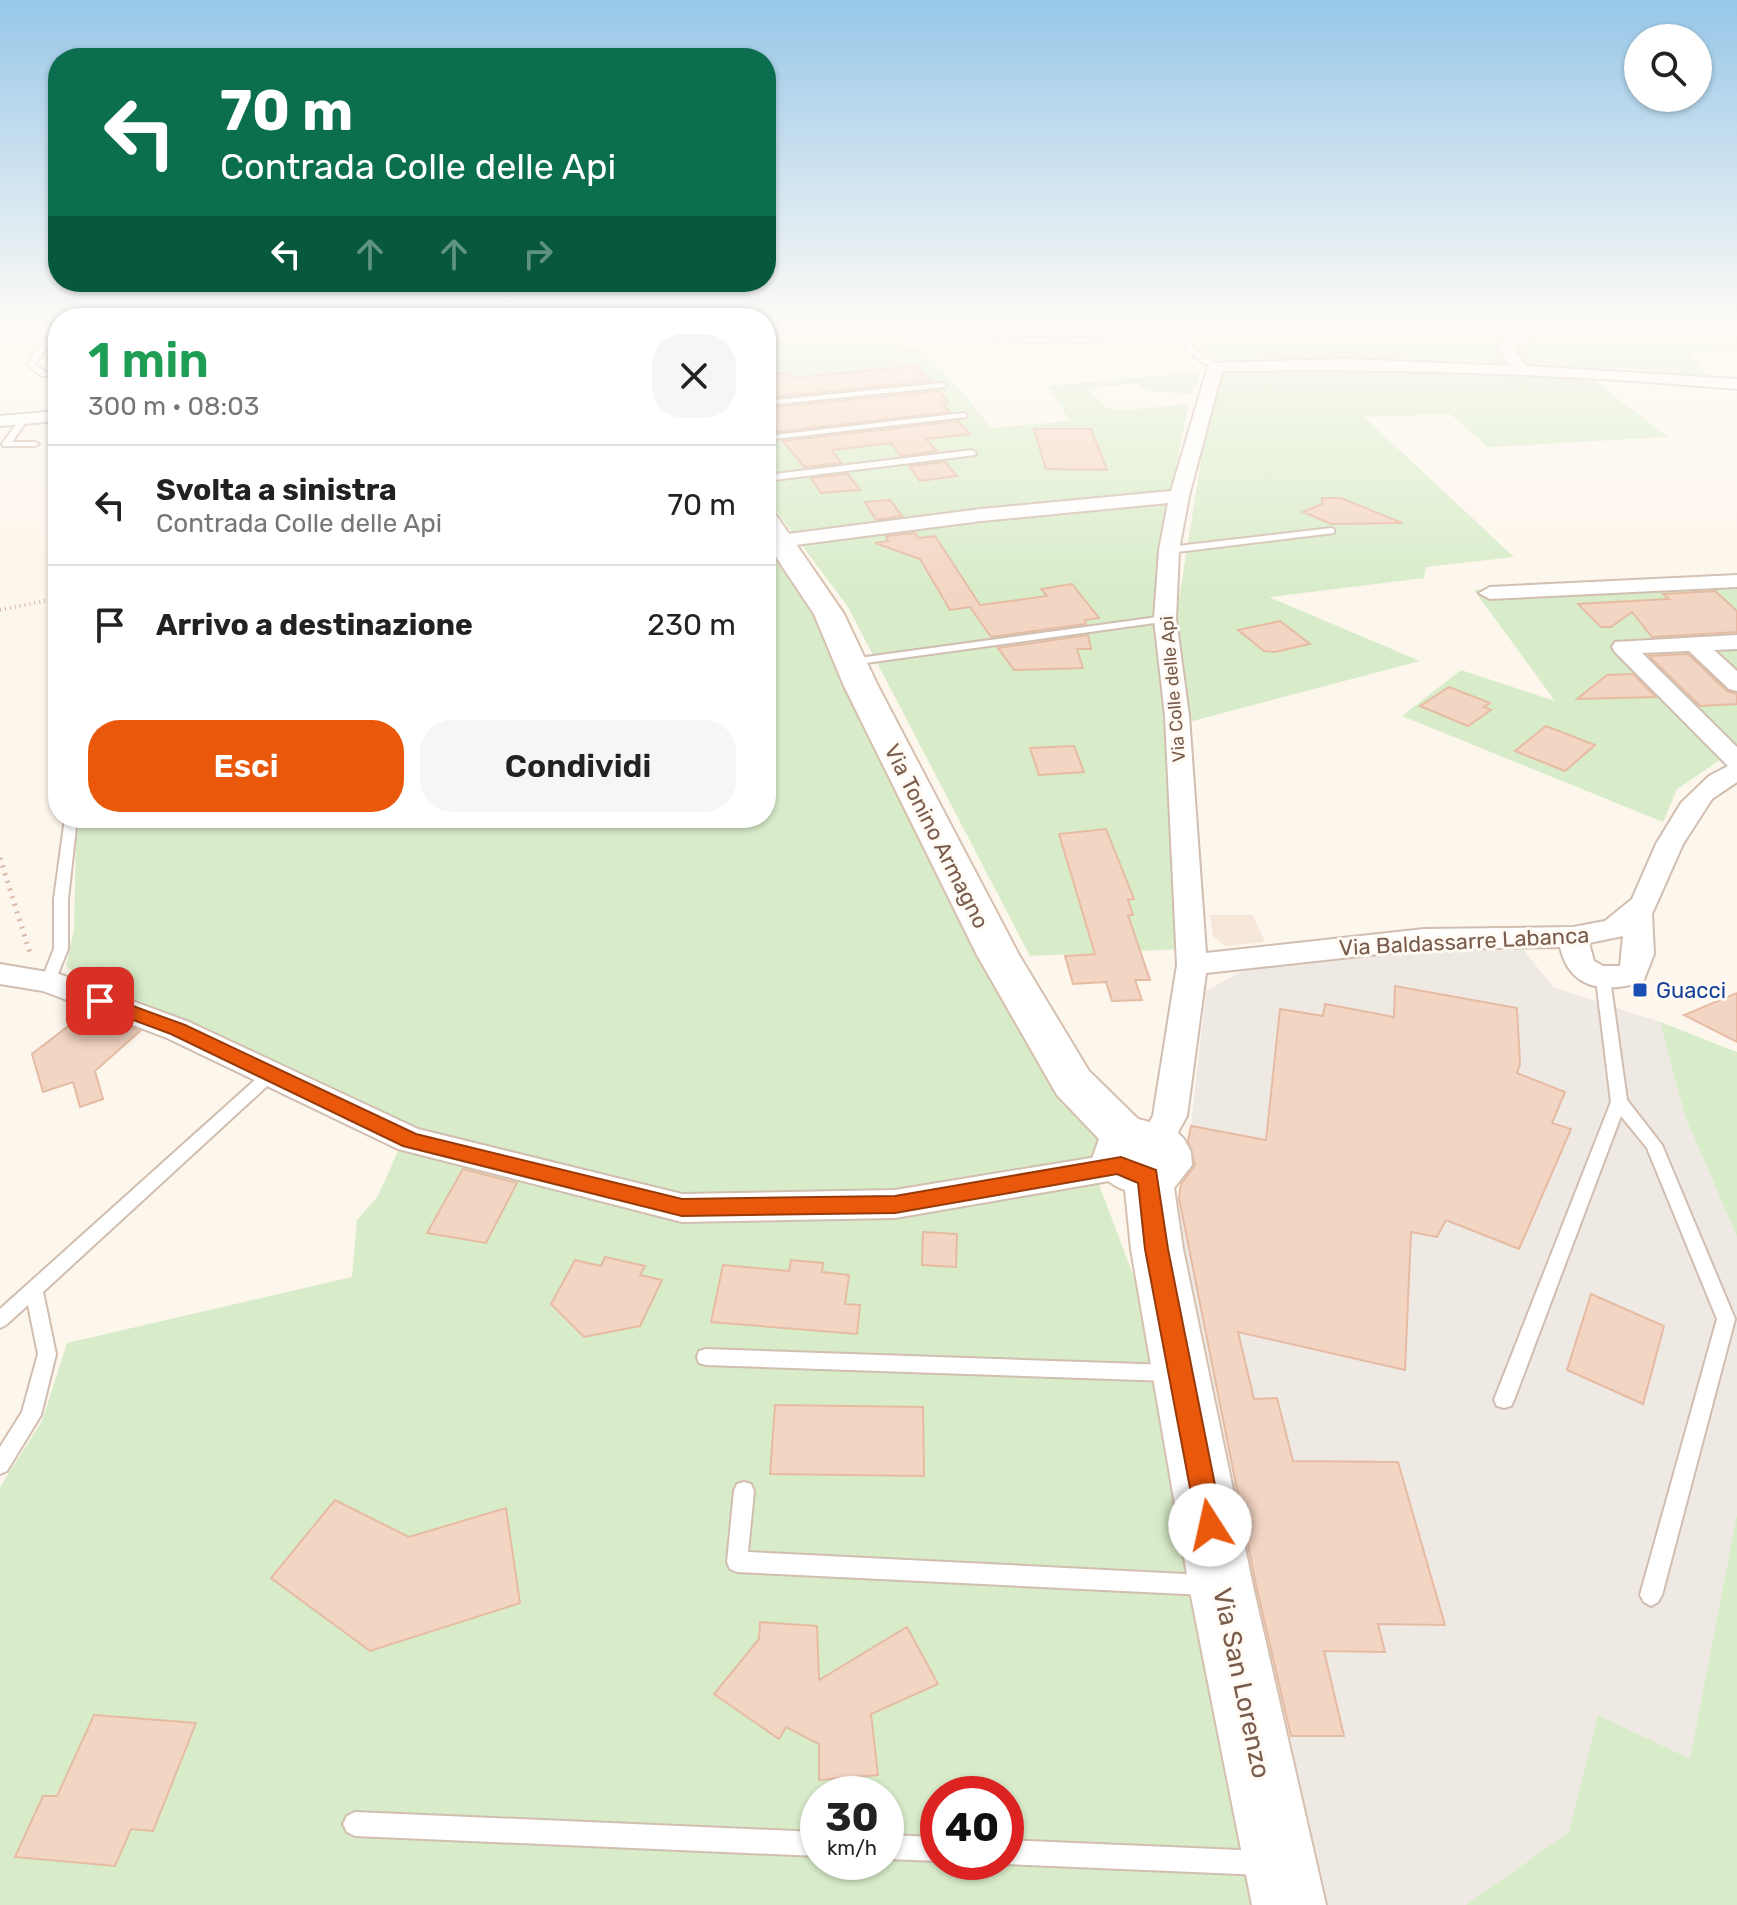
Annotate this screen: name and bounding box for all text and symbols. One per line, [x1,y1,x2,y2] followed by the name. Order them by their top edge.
[1624,24,1712,112] map controls
[1624,24,1712,112] button: search
[220,78,353,144] text: 70 m
[88,80,192,184] icon: left
[220,145,616,188] text: Contrada Colle delle Api
[264,232,308,276] icon: left
[348,232,392,276] icon: ahead
[432,232,476,276] icon: ahead
[516,232,560,276] icon: right
[88,332,209,389] text: 1 min
[652,334,736,418] button: close
[88,391,259,422] text: 300 m · 08:03
[156,472,397,508] text: Svolta a sinistra
[88,483,132,527] icon: left
[668,487,736,523] text: 70 m
[156,508,442,539] text: Contrada Colle delle Api
[88,603,132,647] icon: arrive
[156,607,473,643] text: Arrivo a destinazione
[647,607,736,643] text: 230 m
[1156,615,1190,763] street label: Via Colle delle Api
[88,720,404,812] button: Esci
[420,720,736,812] button: Condividi
[878,740,995,933] street label: Via Tonino Armagno
[1338,921,1590,962] street label: Via Baldassarre Labanca
[66,967,134,1035] pin
[1656,977,1726,1004] place label: Guacci
[78,979,122,1023] icon: arrive
[1631,981,1649,999] marker: Guacci
[1168,1483,1252,1567] position arrow
[1206,1585,1277,1781] street label: Via San Lorenzo
[920,1776,1024,1880] speed limit sign: 40
[825,1794,879,1841] text: 30
[827,1836,877,1860] text: km/h

